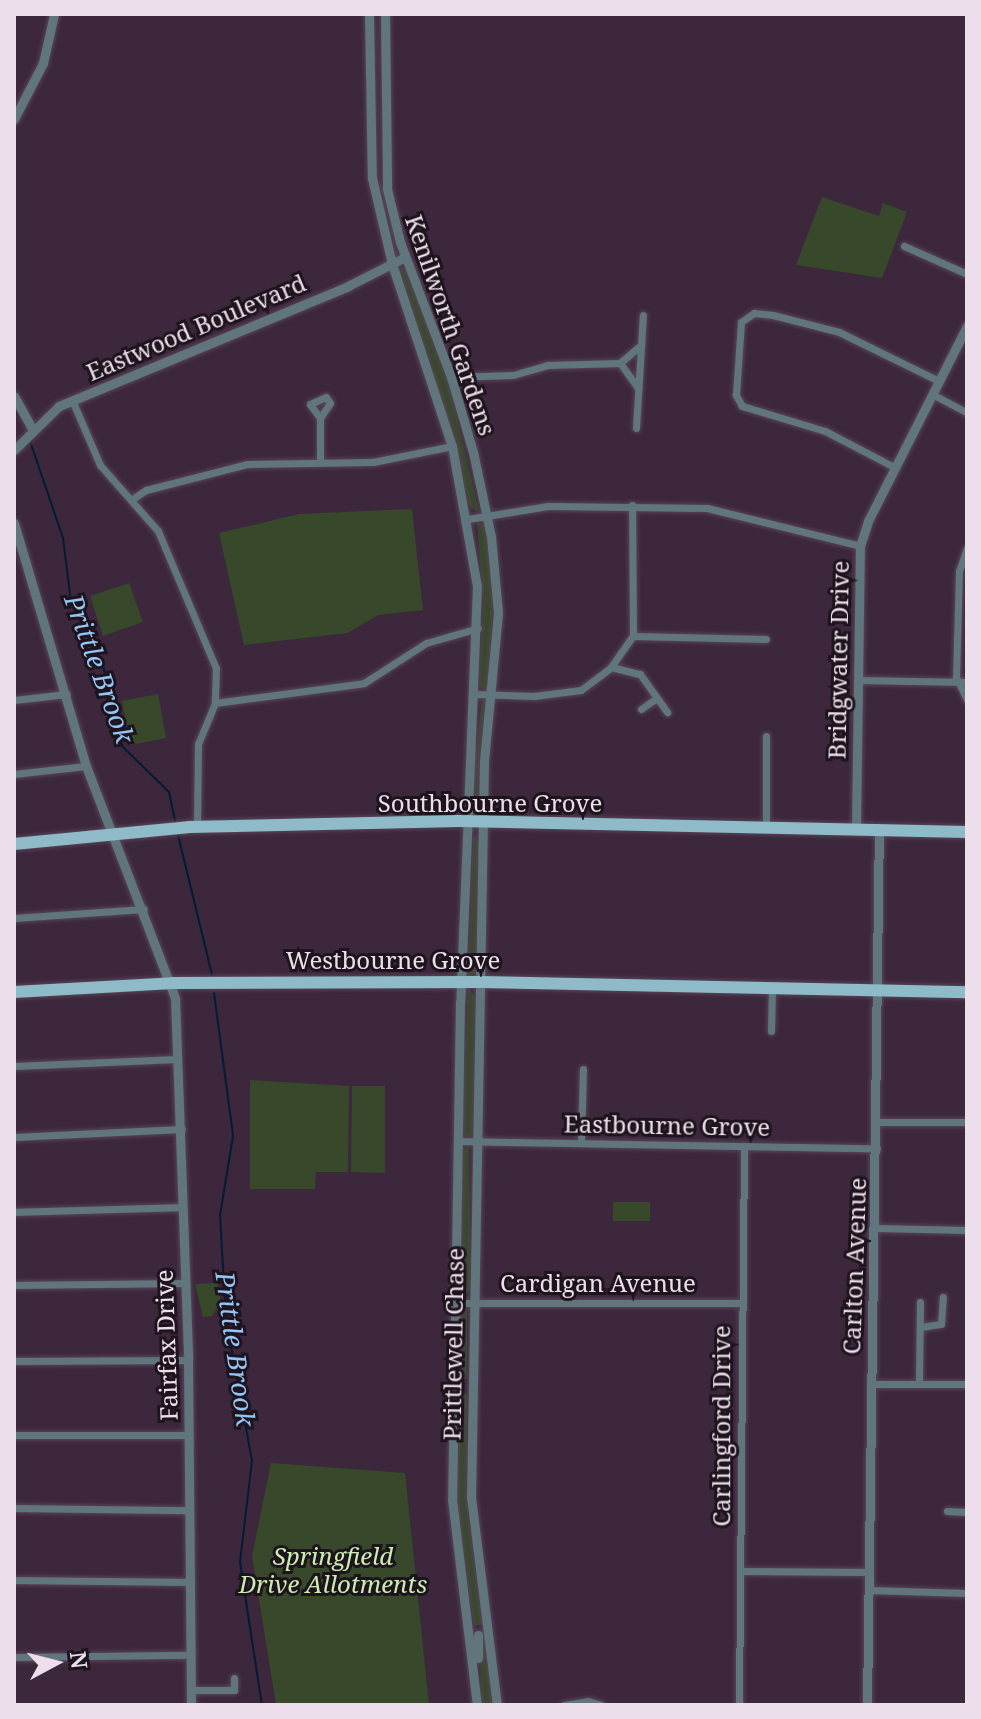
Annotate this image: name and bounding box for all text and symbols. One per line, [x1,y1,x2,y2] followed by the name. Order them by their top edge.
[400,211,502,439] street label: Kenilworth Gardens
[82,268,310,386] street label: Eastwood Boulevard
[822,560,854,760] street label: Bridgwater Drive
[58,590,140,748] water label: Prittle Brook
[378,789,602,817] street label: Southbourne Grove
[286,946,500,974] street label: Westbourne Grove
[564,1109,770,1141] street label: Eastbourne Grove
[837,1177,871,1355] street label: Carlton Avenue
[437,1248,469,1440] street label: Prittlewell Chase
[149,1269,183,1421] street label: Fairfax Drive
[500,1269,696,1297] street label: Cardigan Avenue
[209,1270,261,1428] water label: Prittle Brook
[707,1325,735,1527] street label: Carlingford Drive
[239,1542,427,1598] park label: Springfield Drive Allotments
[16,1623,96,1703] north arrow
[64,1650,96,1671] text: N

